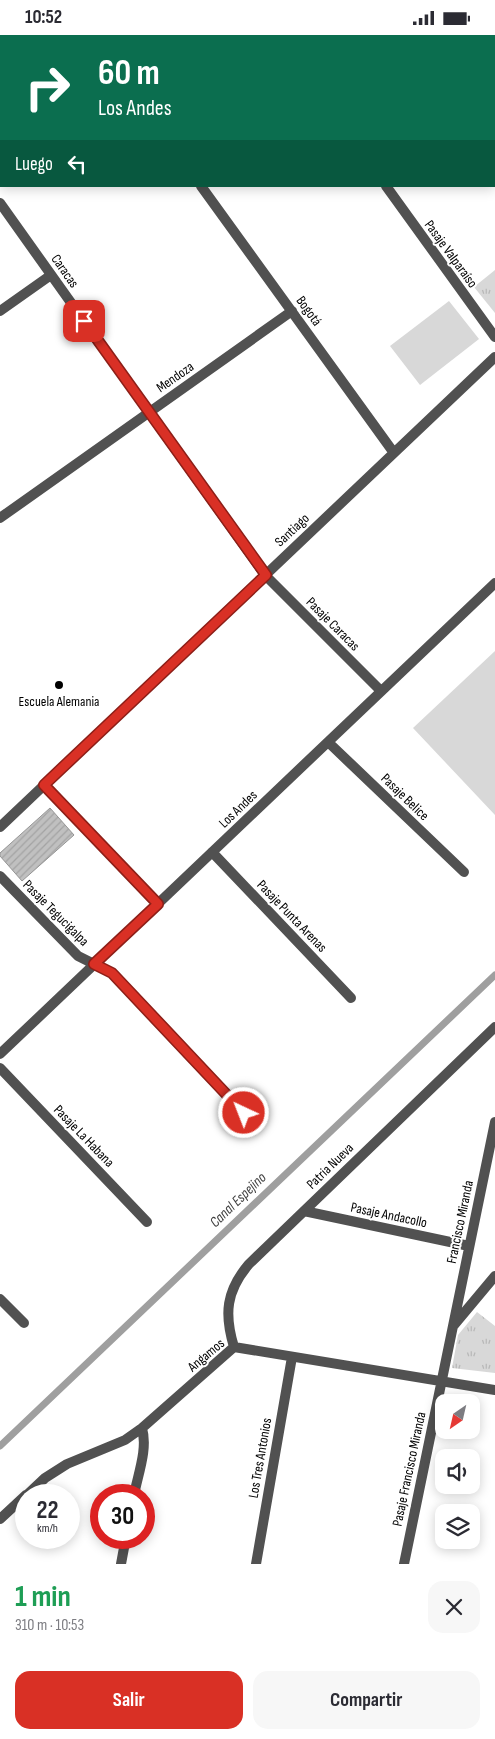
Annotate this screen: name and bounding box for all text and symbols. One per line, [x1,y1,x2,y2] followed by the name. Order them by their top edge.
[25,6,62,29] text: 10:52
[98,52,160,95] text: 60 m
[15,55,80,120] icon: right
[98,95,172,122] text: Los Andes
[63,150,91,178] icon: left
[15,153,53,176] text: Luego
[421,217,481,291] street label: Pasaje Valparaíso
[47,251,83,291] street label: Caracas
[292,293,326,329] street label: Bogotá
[63,300,105,342] pin
[70,307,98,335] icon: arrive
[153,358,197,396] street label: Mendoza
[271,510,313,550] street label: Santiago
[303,594,363,654] street label: Pasaje Caracas
[53,679,65,691] marker: Escuela Alemania
[19,693,99,710] place label: Escuela Alemania
[377,770,433,824] street label: Pasaje Belice
[215,787,261,831] street label: Los Andes
[19,876,93,950] street label: Pasaje Tegucigalpa
[253,876,331,956] street label: Pasaje Punta Arenas
[217,1086,269,1138] position arrow
[50,1101,118,1171] street label: Pasaje La Habana
[303,1139,357,1193] street label: Patria Nueva
[206,1168,270,1232] water label: Canal Espejino
[443,1179,477,1265] street label: Francisco Miranda
[349,1199,429,1231] street label: Pasaje Andacollo
[183,1335,228,1376] street label: Angamos
[435,1394,480,1439] north arrow
[435,1394,480,1549] map controls
[389,1410,429,1528] street label: Pasaje Francisco Miranda
[245,1417,275,1499] street label: Los Tres Antonios
[435,1449,480,1494] button: sound
[90,1484,155,1549] speed limit sign: 30
[37,1495,58,1526] text: 22
[435,1504,480,1549] button: layers
[37,1521,58,1536] text: km/h
[15,1579,71,1615] text: 1 min
[428,1581,480,1633] button: close
[15,1616,84,1635] text: 310 m · 10:53
[15,1671,243,1729] button: Salir
[253,1671,480,1729] button: Compartir

